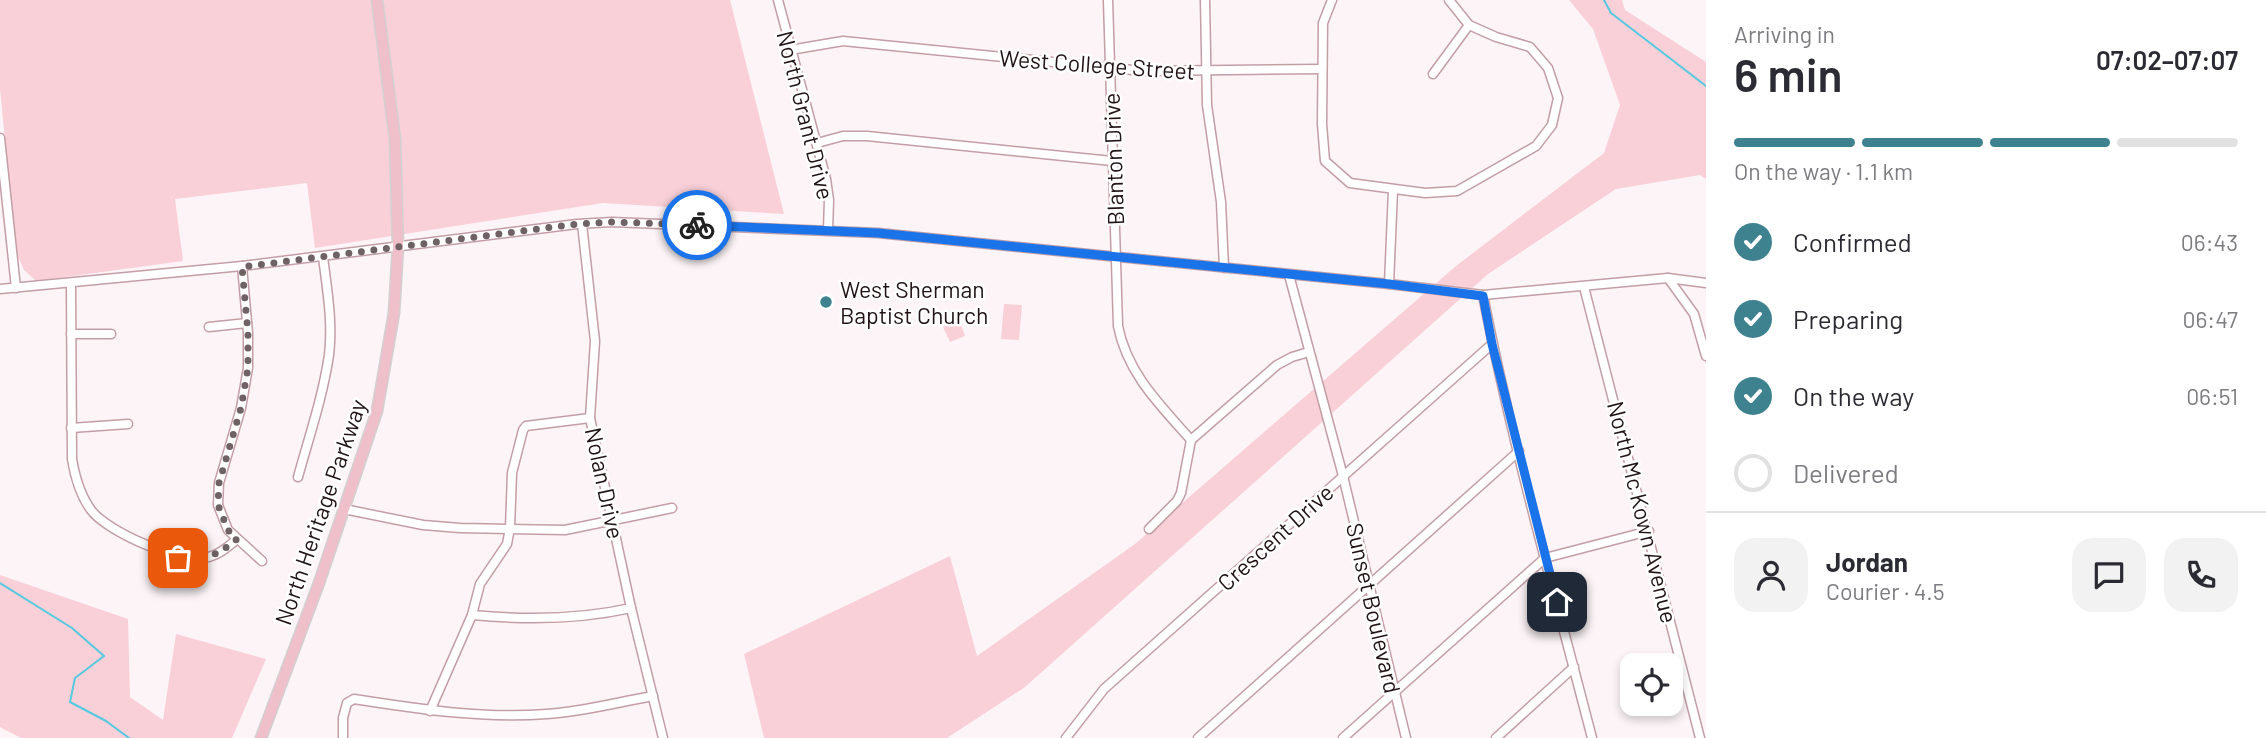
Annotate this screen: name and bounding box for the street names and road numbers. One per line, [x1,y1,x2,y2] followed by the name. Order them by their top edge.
[771,28,841,202] street label: North Grant Drive
[998,43,1196,85] street label: West College Street
[1097,92,1129,226] street label: Blanton Drive
[268,395,372,628] street label: North Heritage Parkway
[1602,398,1684,626] street label: North Mc Kown Avenue
[580,425,630,541] street label: Nolan Drive
[1211,478,1339,596] street label: Crescent Drive
[1341,520,1407,696] street label: Sunset Boulevard

